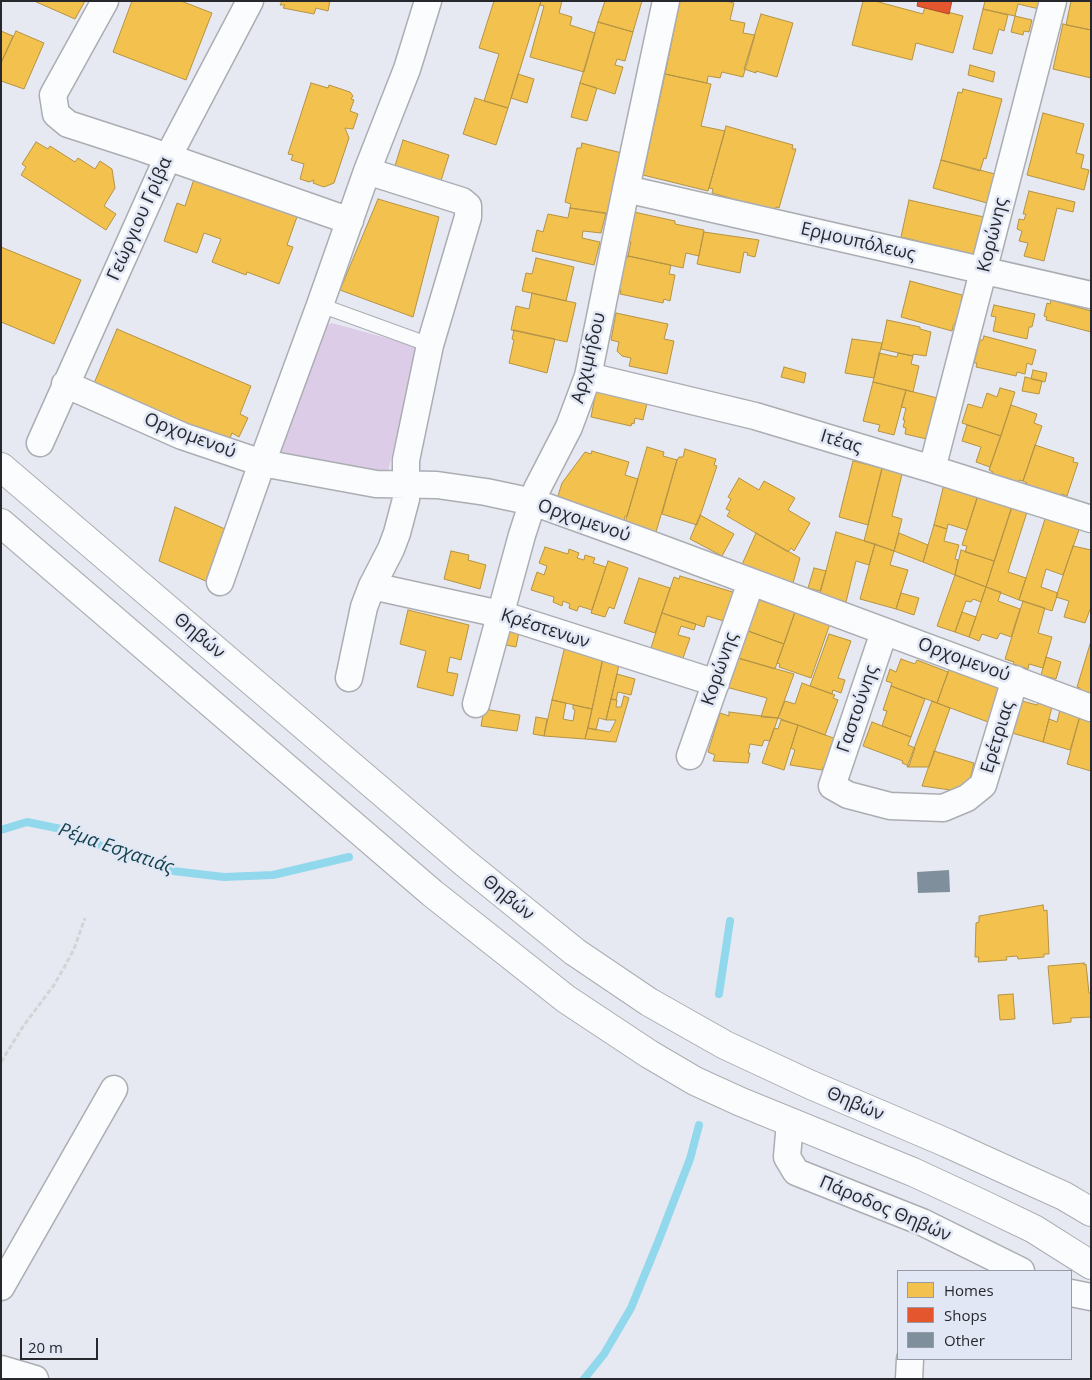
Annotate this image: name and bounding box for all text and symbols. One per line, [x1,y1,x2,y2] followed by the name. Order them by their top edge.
[103,154,177,284] street label: Γεώργιου Γρίβα
[973,195,1013,275] street label: Κορώνης
[799,218,917,266] street label: Ερμουπόλεως
[567,310,611,406] street label: Αρχιμήδου
[141,409,239,463] street label: Ορχομενού
[818,426,864,458] street label: Ιτέας
[535,495,633,547] street label: Ορχομενού
[498,605,592,653] street label: Κρέστενων
[169,608,229,664] street label: Θηβών
[697,630,743,708] street label: Κορώνης
[915,633,1013,687] street label: Ορχομενού
[833,662,883,756] street label: Γαστούνης
[977,698,1019,776] street label: Ερέτριας
[55,819,177,879] water label: Ρέμα Εσχατιάς
[478,871,538,925] street label: Θηβών
[823,1082,887,1126] street label: Θηβών
[816,1172,954,1246] street label: Πάροδος Θηβών
[897,1270,1072,1360] legend
[944,1280,994,1300] text: Homes
[944,1305,987,1325] text: Shops
[22,1328,100,1360] scale bar
[944,1330,985,1350] text: Other
[28,1337,63,1357] text: 20 m

